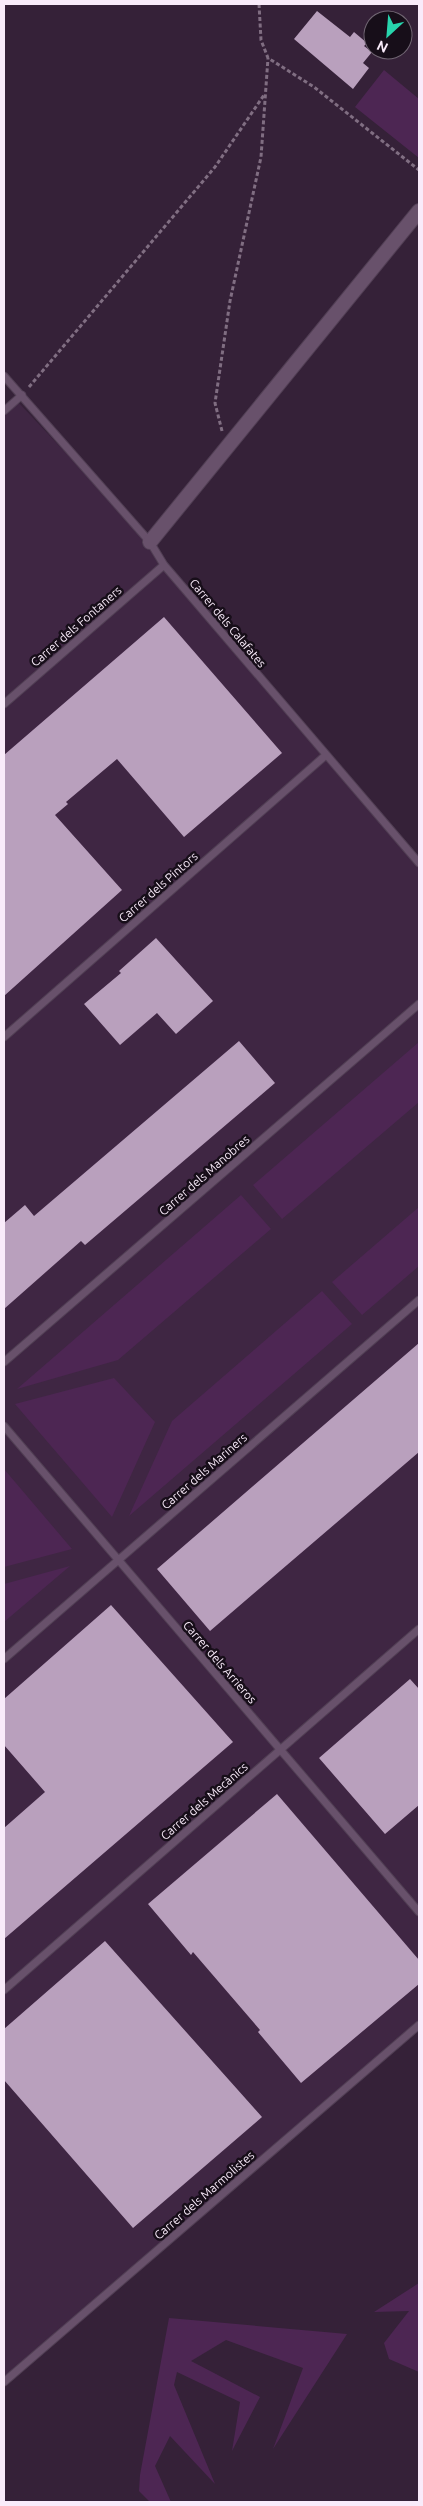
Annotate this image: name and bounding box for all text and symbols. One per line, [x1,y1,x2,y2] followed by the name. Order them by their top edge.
[363,10,413,60] north arrow
[374,37,391,56] text: N
[187,576,269,670] street label: Carrer dels Calafates
[28,583,124,669] street label: Carrer dels Fontaners
[116,849,200,925] street label: Carrer dels Pintors
[156,1132,252,1218] street label: Carrer dels Manobres
[159,1430,249,1512] street label: Carrer dels Mariners
[181,1618,259,1706] street label: Carrer dels Arrieros
[158,1760,250,1842] street label: Carrer dels Mecànics
[152,2148,256,2242] street label: Carrer dels Marmolistes

